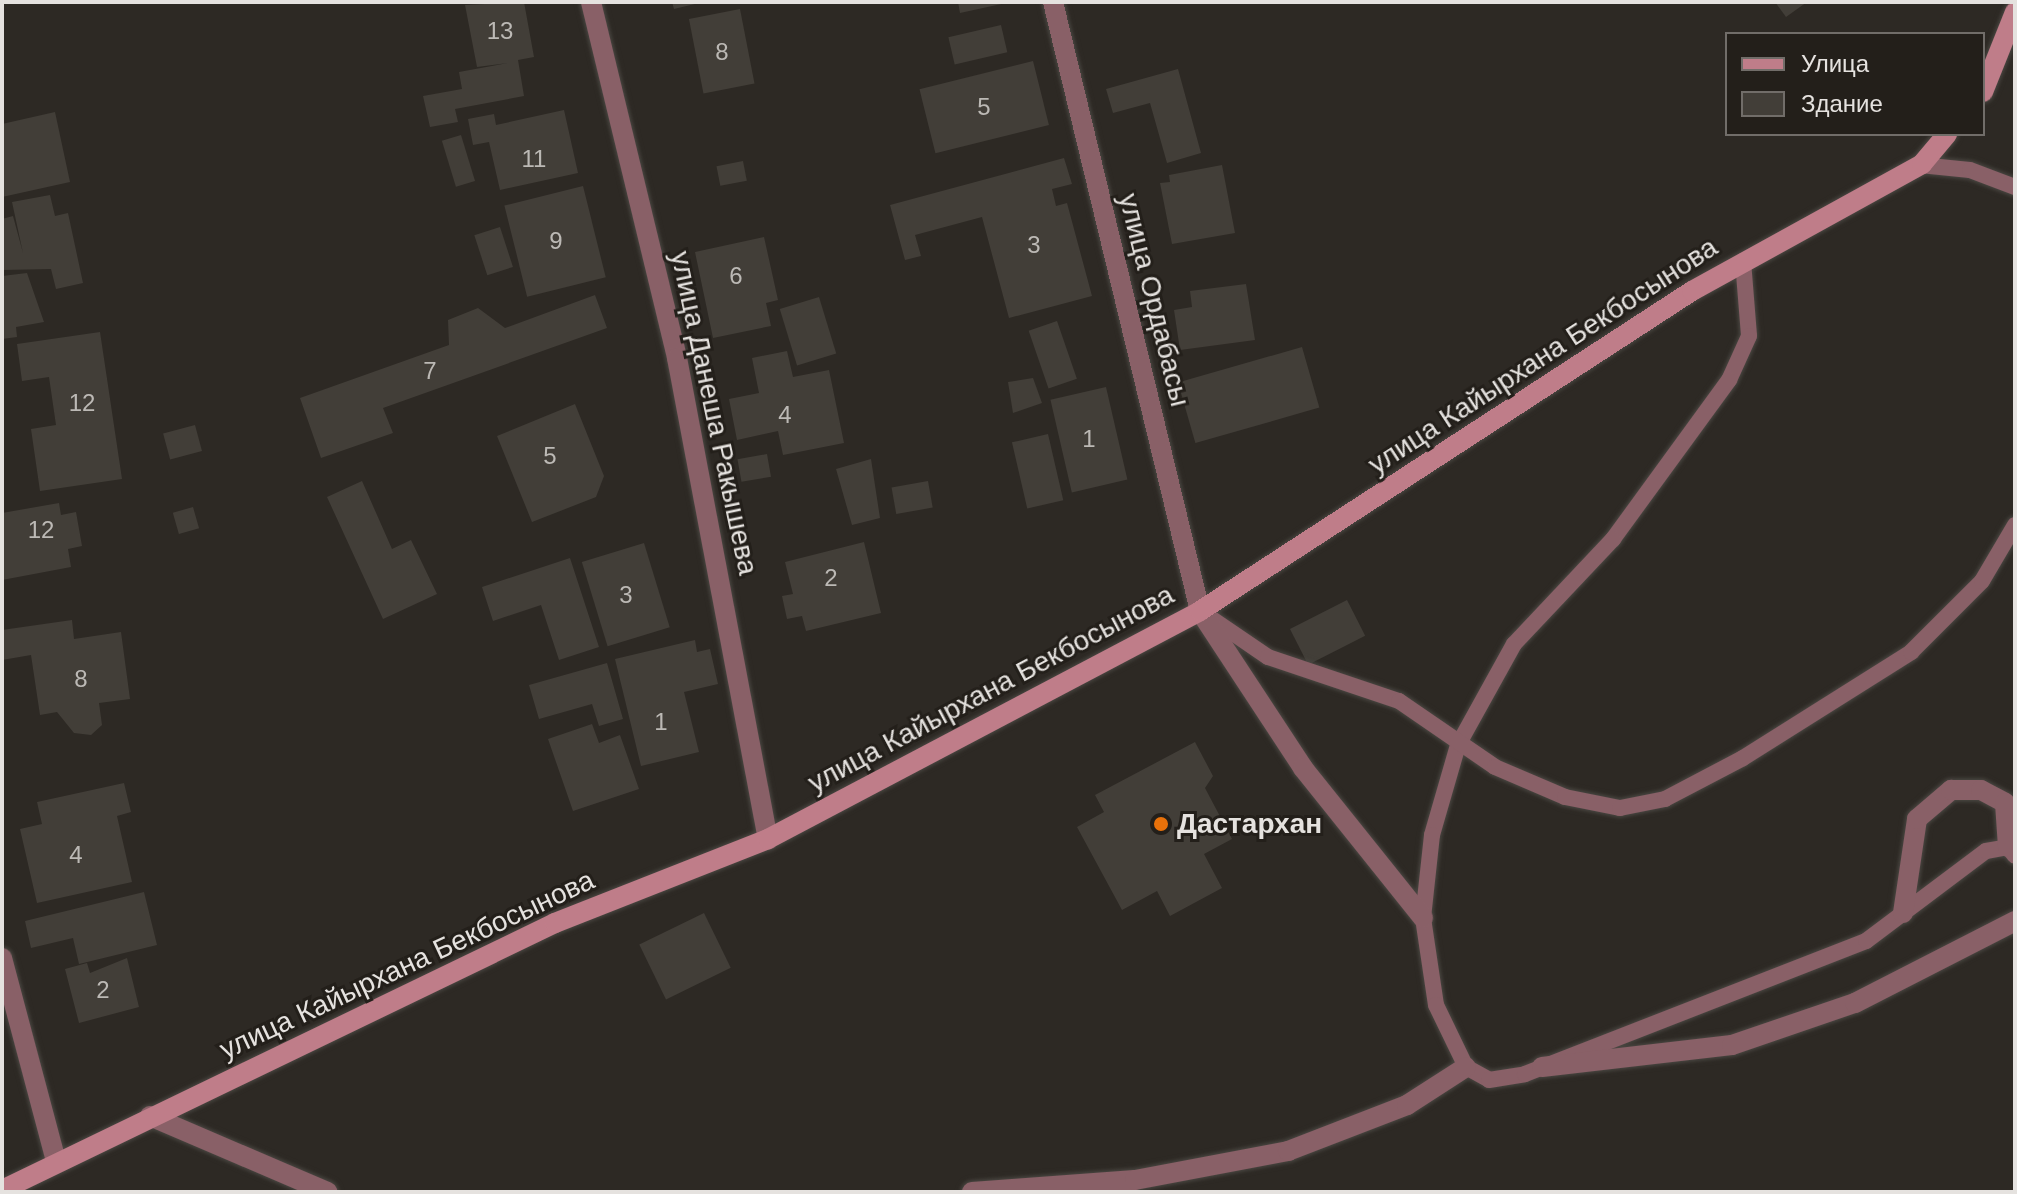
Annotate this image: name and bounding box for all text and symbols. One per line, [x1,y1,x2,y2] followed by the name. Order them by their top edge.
[487,17,513,45] house number: 13
[1725,32,1985,136] legend
[715,38,729,66] house number: 8
[1801,50,1869,77] text: Улица
[1801,90,1883,117] text: Здание
[977,93,991,121] house number: 5
[522,145,546,173] house number: 11
[1111,190,1197,410] street label: улица Ордабасы
[549,227,563,255] house number: 9
[1362,230,1724,482] street label: улица Кайырхана Бекбосынова
[1027,231,1041,259] house number: 3
[663,248,765,578] street label: улица Данеша Ракышева
[729,262,743,290] house number: 6
[423,357,437,385] house number: 7
[69,389,95,417] house number: 12
[778,401,792,429] house number: 4
[1082,425,1096,453] house number: 1
[543,442,557,470] house number: 5
[28,516,54,544] house number: 12
[824,564,838,592] house number: 2
[802,578,1180,800] street label: улица Кайырхана Бекбосынова
[619,581,633,609] house number: 3
[74,665,88,693] house number: 8
[654,708,668,736] house number: 1
[1177,807,1322,841] place label: Дастархан
[1152,815,1170,833] marker: Дастархан
[69,841,83,869] house number: 4
[214,863,600,1067] street label: улица Кайырхана Бекбосынова
[96,976,110,1004] house number: 2

